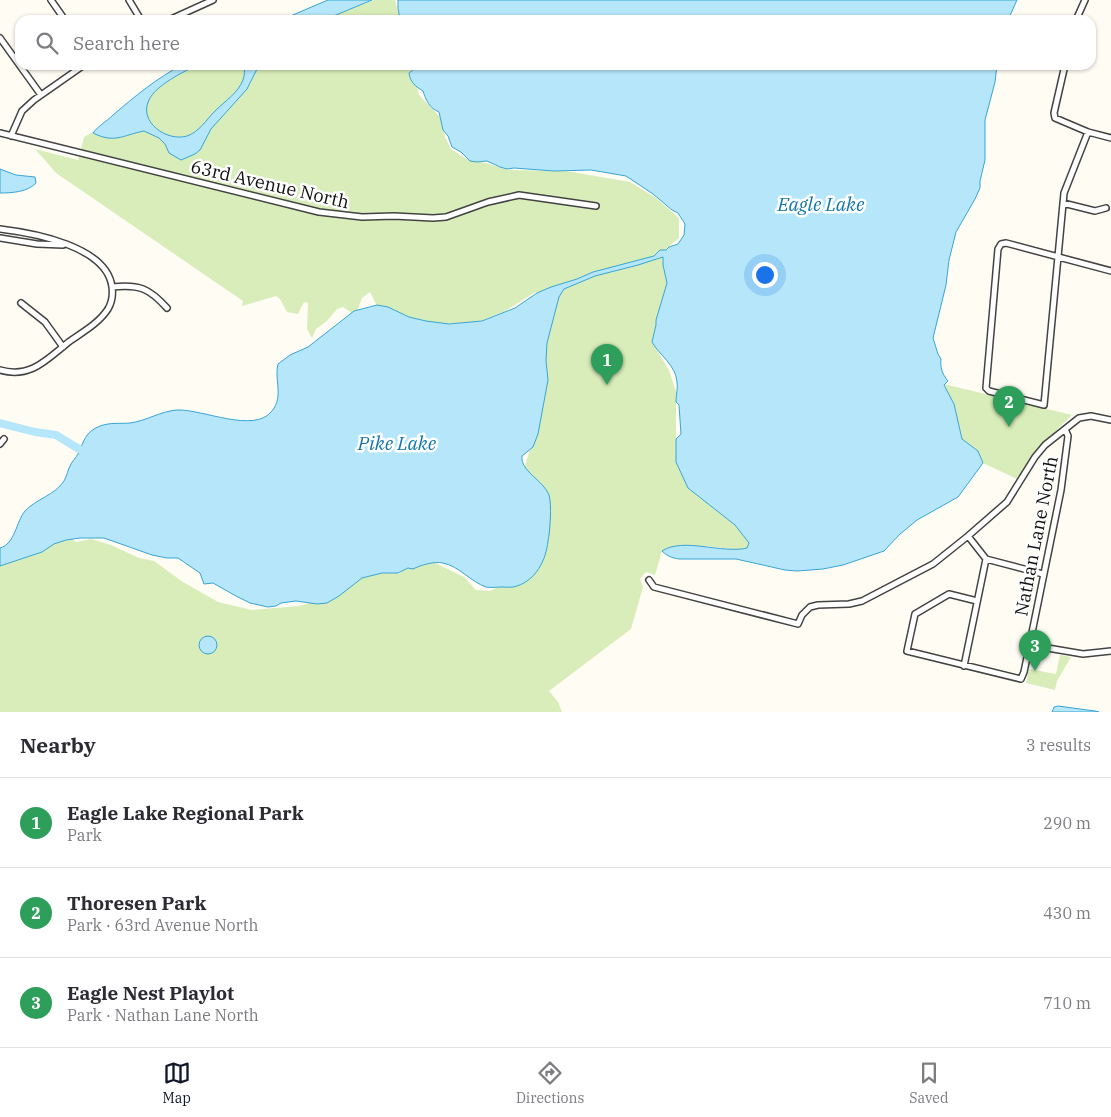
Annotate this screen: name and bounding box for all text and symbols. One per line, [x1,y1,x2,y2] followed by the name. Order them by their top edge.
[15,15,1096,70] search box
[33,29,61,57] icon: search
[73,31,180,55] text: Search here
[189,155,351,213] street label: 63rd Avenue North
[776,192,865,216] water label: Eagle Lake
[752,262,778,288] your location
[591,344,623,385] pin: 1
[993,386,1025,427] pin: 2
[357,431,437,455] water label: Pike Lake
[1009,454,1063,618] street label: Nathan Lane North
[1019,630,1051,671] pin: 3
[20,731,96,759] text: Nearby
[1026,735,1091,755] text: 3 results
[67,801,304,825] text: Eagle Lake Regional Park
[31,813,41,833] text: 1
[1043,813,1091,833] text: 290 m
[67,825,102,845] text: Park
[67,891,206,915] text: Thoresen Park
[31,903,41,923] text: 2
[1043,903,1091,923] text: 430 m
[67,915,259,935] text: Park · 63rd Avenue North
[67,981,234,1005] text: Eagle Nest Playlot
[31,993,41,1013] text: 3
[1043,993,1091,1013] text: 710 m
[67,1005,259,1025] text: Park · Nathan Lane North
[163,1059,191,1107] tab: Map
[516,1059,584,1107] tab: Directions
[909,1059,948,1107] tab: Saved

